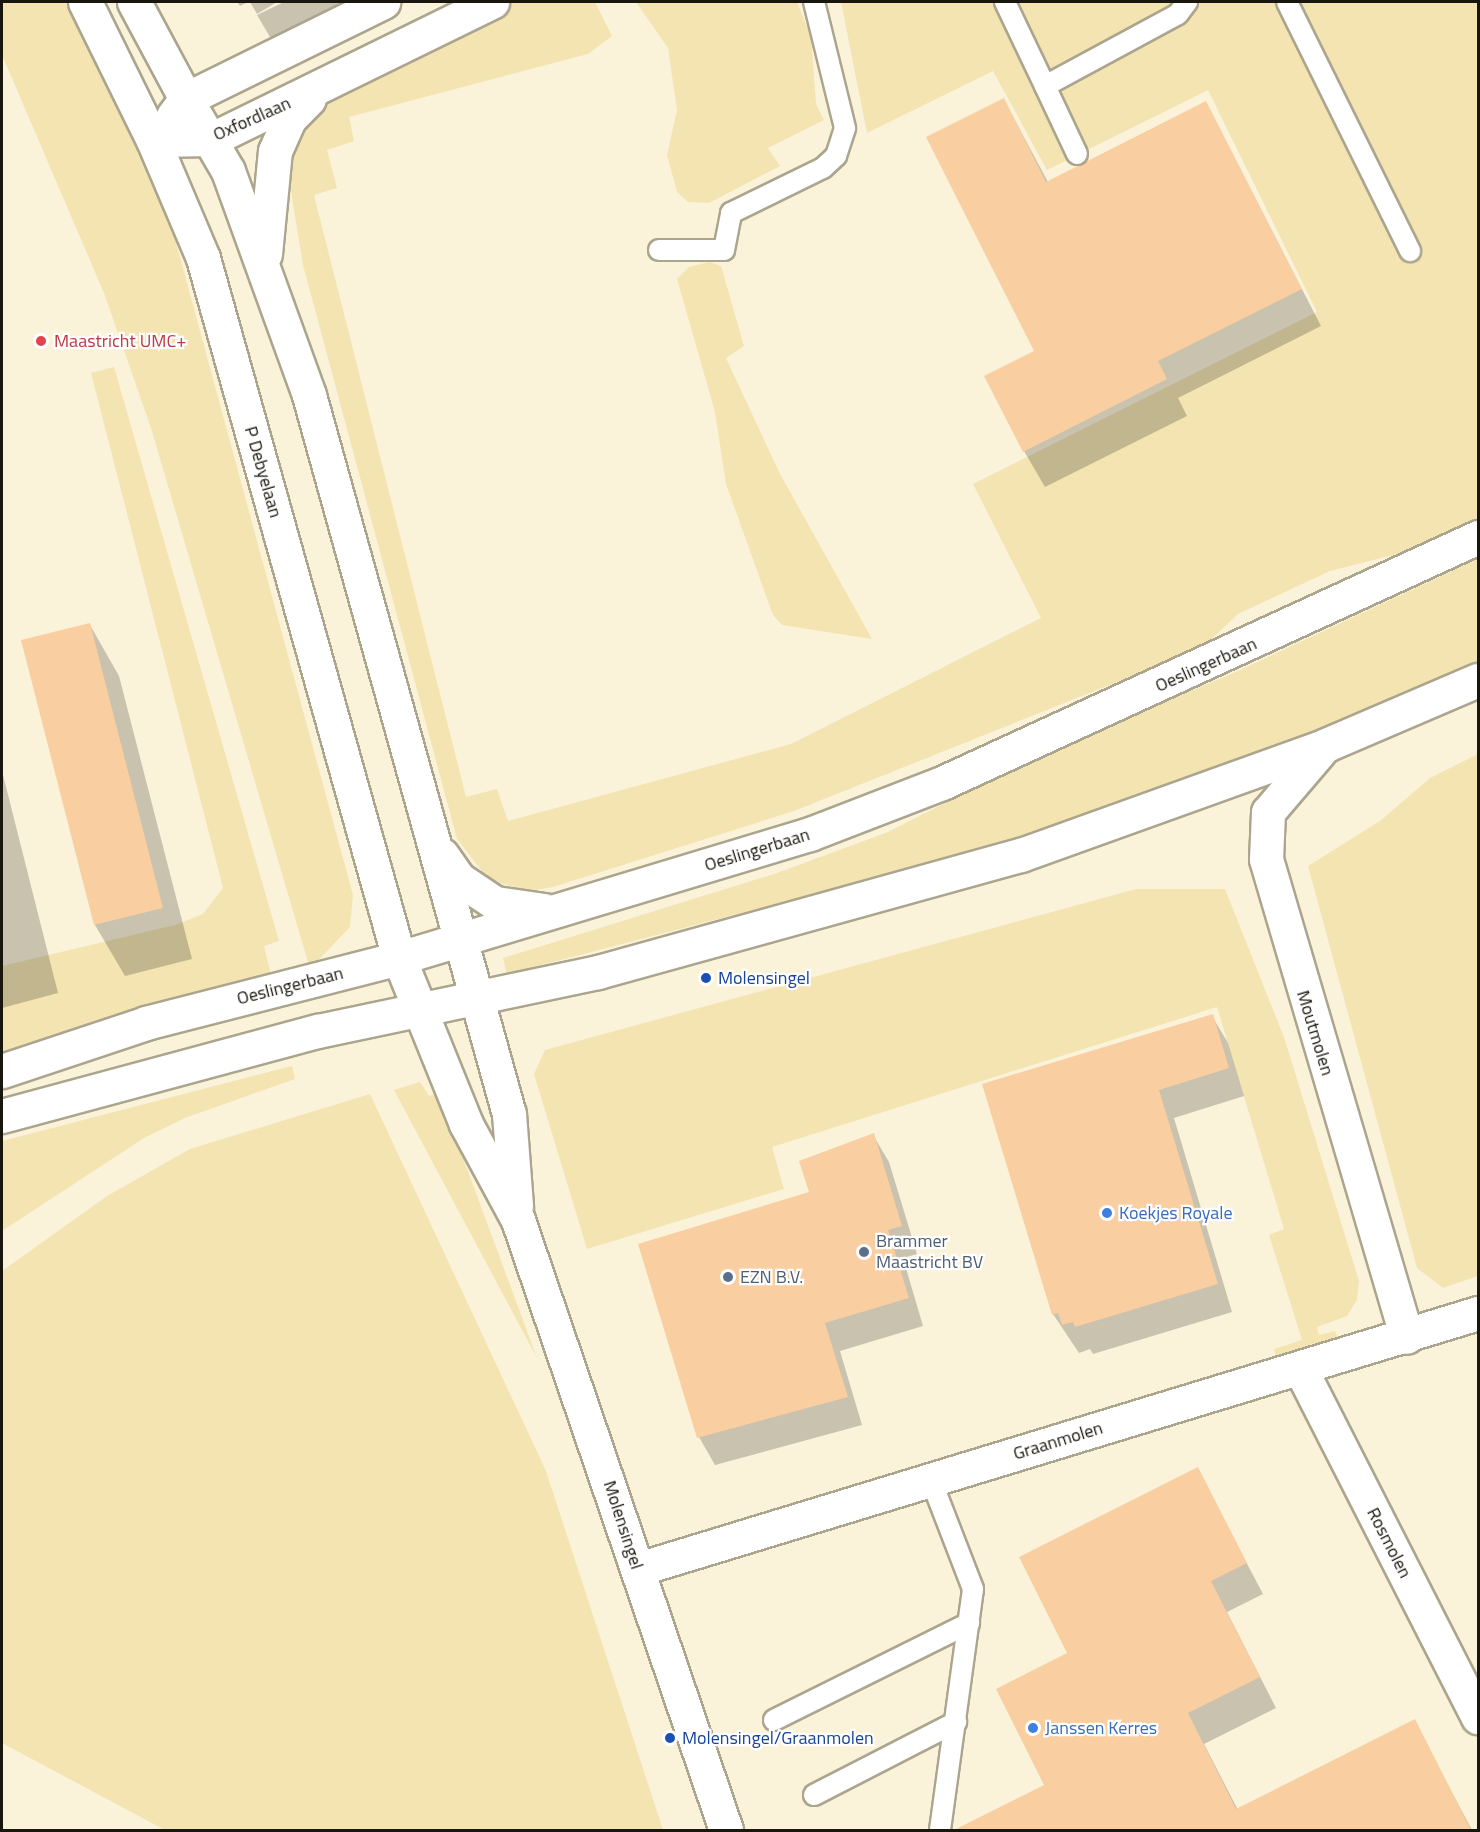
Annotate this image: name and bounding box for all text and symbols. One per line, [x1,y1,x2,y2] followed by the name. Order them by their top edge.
[210,92,294,146] street label: Oxfordlaan
[54,330,186,352] place label: Maastricht UMC+
[32,332,50,350] marker: Maastricht UMC+
[240,424,286,520] street label: P Debyelaan
[1152,633,1260,697] street label: Oeslingerbaan
[702,824,812,876] street label: Oeslingerbaan
[235,962,345,1010] street label: Oeslingerbaan
[718,967,810,989] place label: Molensingel
[699,971,713,985] marker: Molensingel
[1292,988,1338,1078] street label: Moutmolen
[1119,1202,1233,1224] place label: Koekjes Royale
[1100,1206,1114,1220] marker: Koekjes Royale
[876,1231,983,1274] place label: Brammer Maastricht BV
[857,1245,871,1259] marker: Brammer Maastricht BV
[740,1266,803,1288] place label: EZN B.V.
[721,1270,735,1284] marker: EZN B.V.
[1011,1417,1105,1465] street label: Graanmolen
[599,1478,647,1572] street label: Molensingel
[1362,1504,1416,1582] street label: Rosmolen
[1045,1717,1157,1739] place label: Janssen Kerres
[1026,1721,1040,1735] marker: Janssen Kerres
[682,1727,874,1749] place label: Molensingel/Graanmolen
[663,1731,677,1745] marker: Molensingel/Graanmolen

